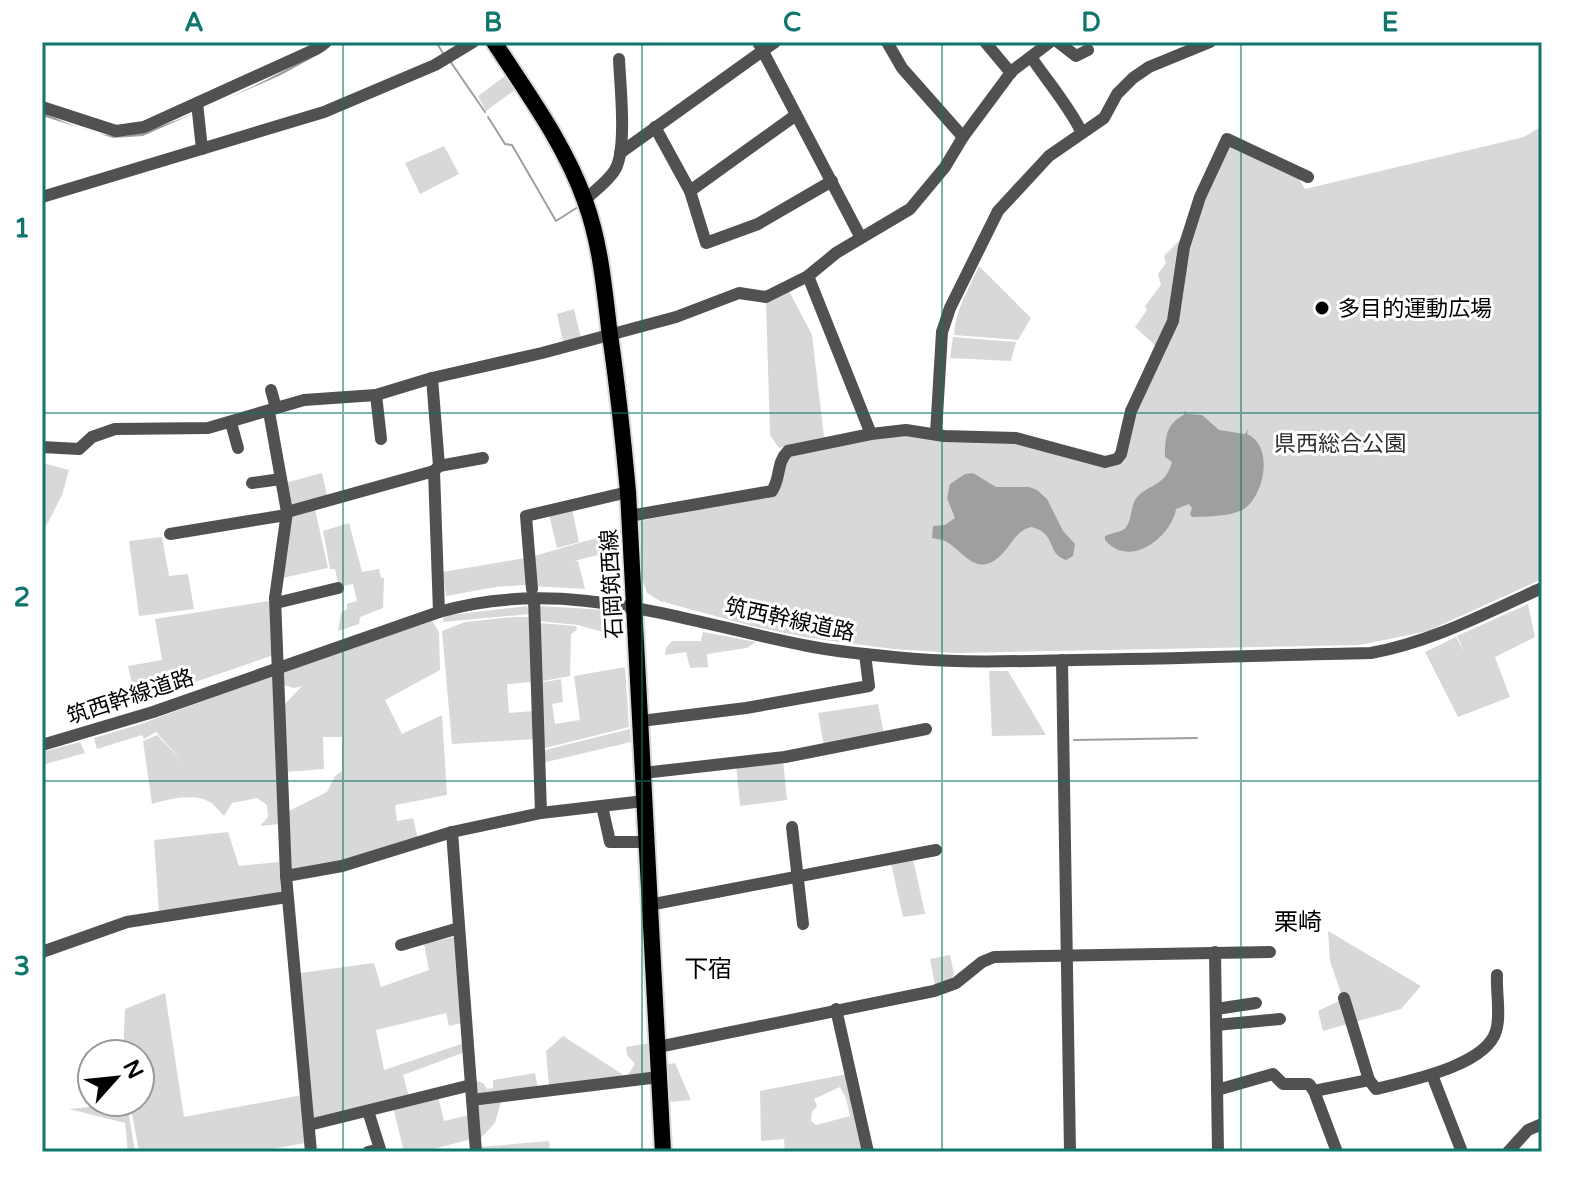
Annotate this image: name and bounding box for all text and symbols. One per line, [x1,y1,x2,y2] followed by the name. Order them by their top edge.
[184,7,204,38] text: A
[484,7,502,38] text: B
[783,7,801,38] text: C
[1081,7,1101,38] text: D
[1382,7,1398,38] text: E
[14,213,30,244] text: 1
[1338,296,1492,322] place label: 多目的運動広場
[1313,299,1331,317] marker: 多目的運動広場
[1274,431,1406,457] park label: 県西総合公園
[596,528,628,640] street label: 石岡筑西線
[14,582,30,613] text: 2
[723,594,857,646] street label: 筑西幹線道路
[64,664,197,730] street label: 筑西幹線道路
[1274,908,1322,937] district label: 栗崎
[14,951,30,982] text: 3
[684,955,732,984] district label: 下宿
[76,1038,156,1118] north arrow
[117,1056,149,1083] text: N

